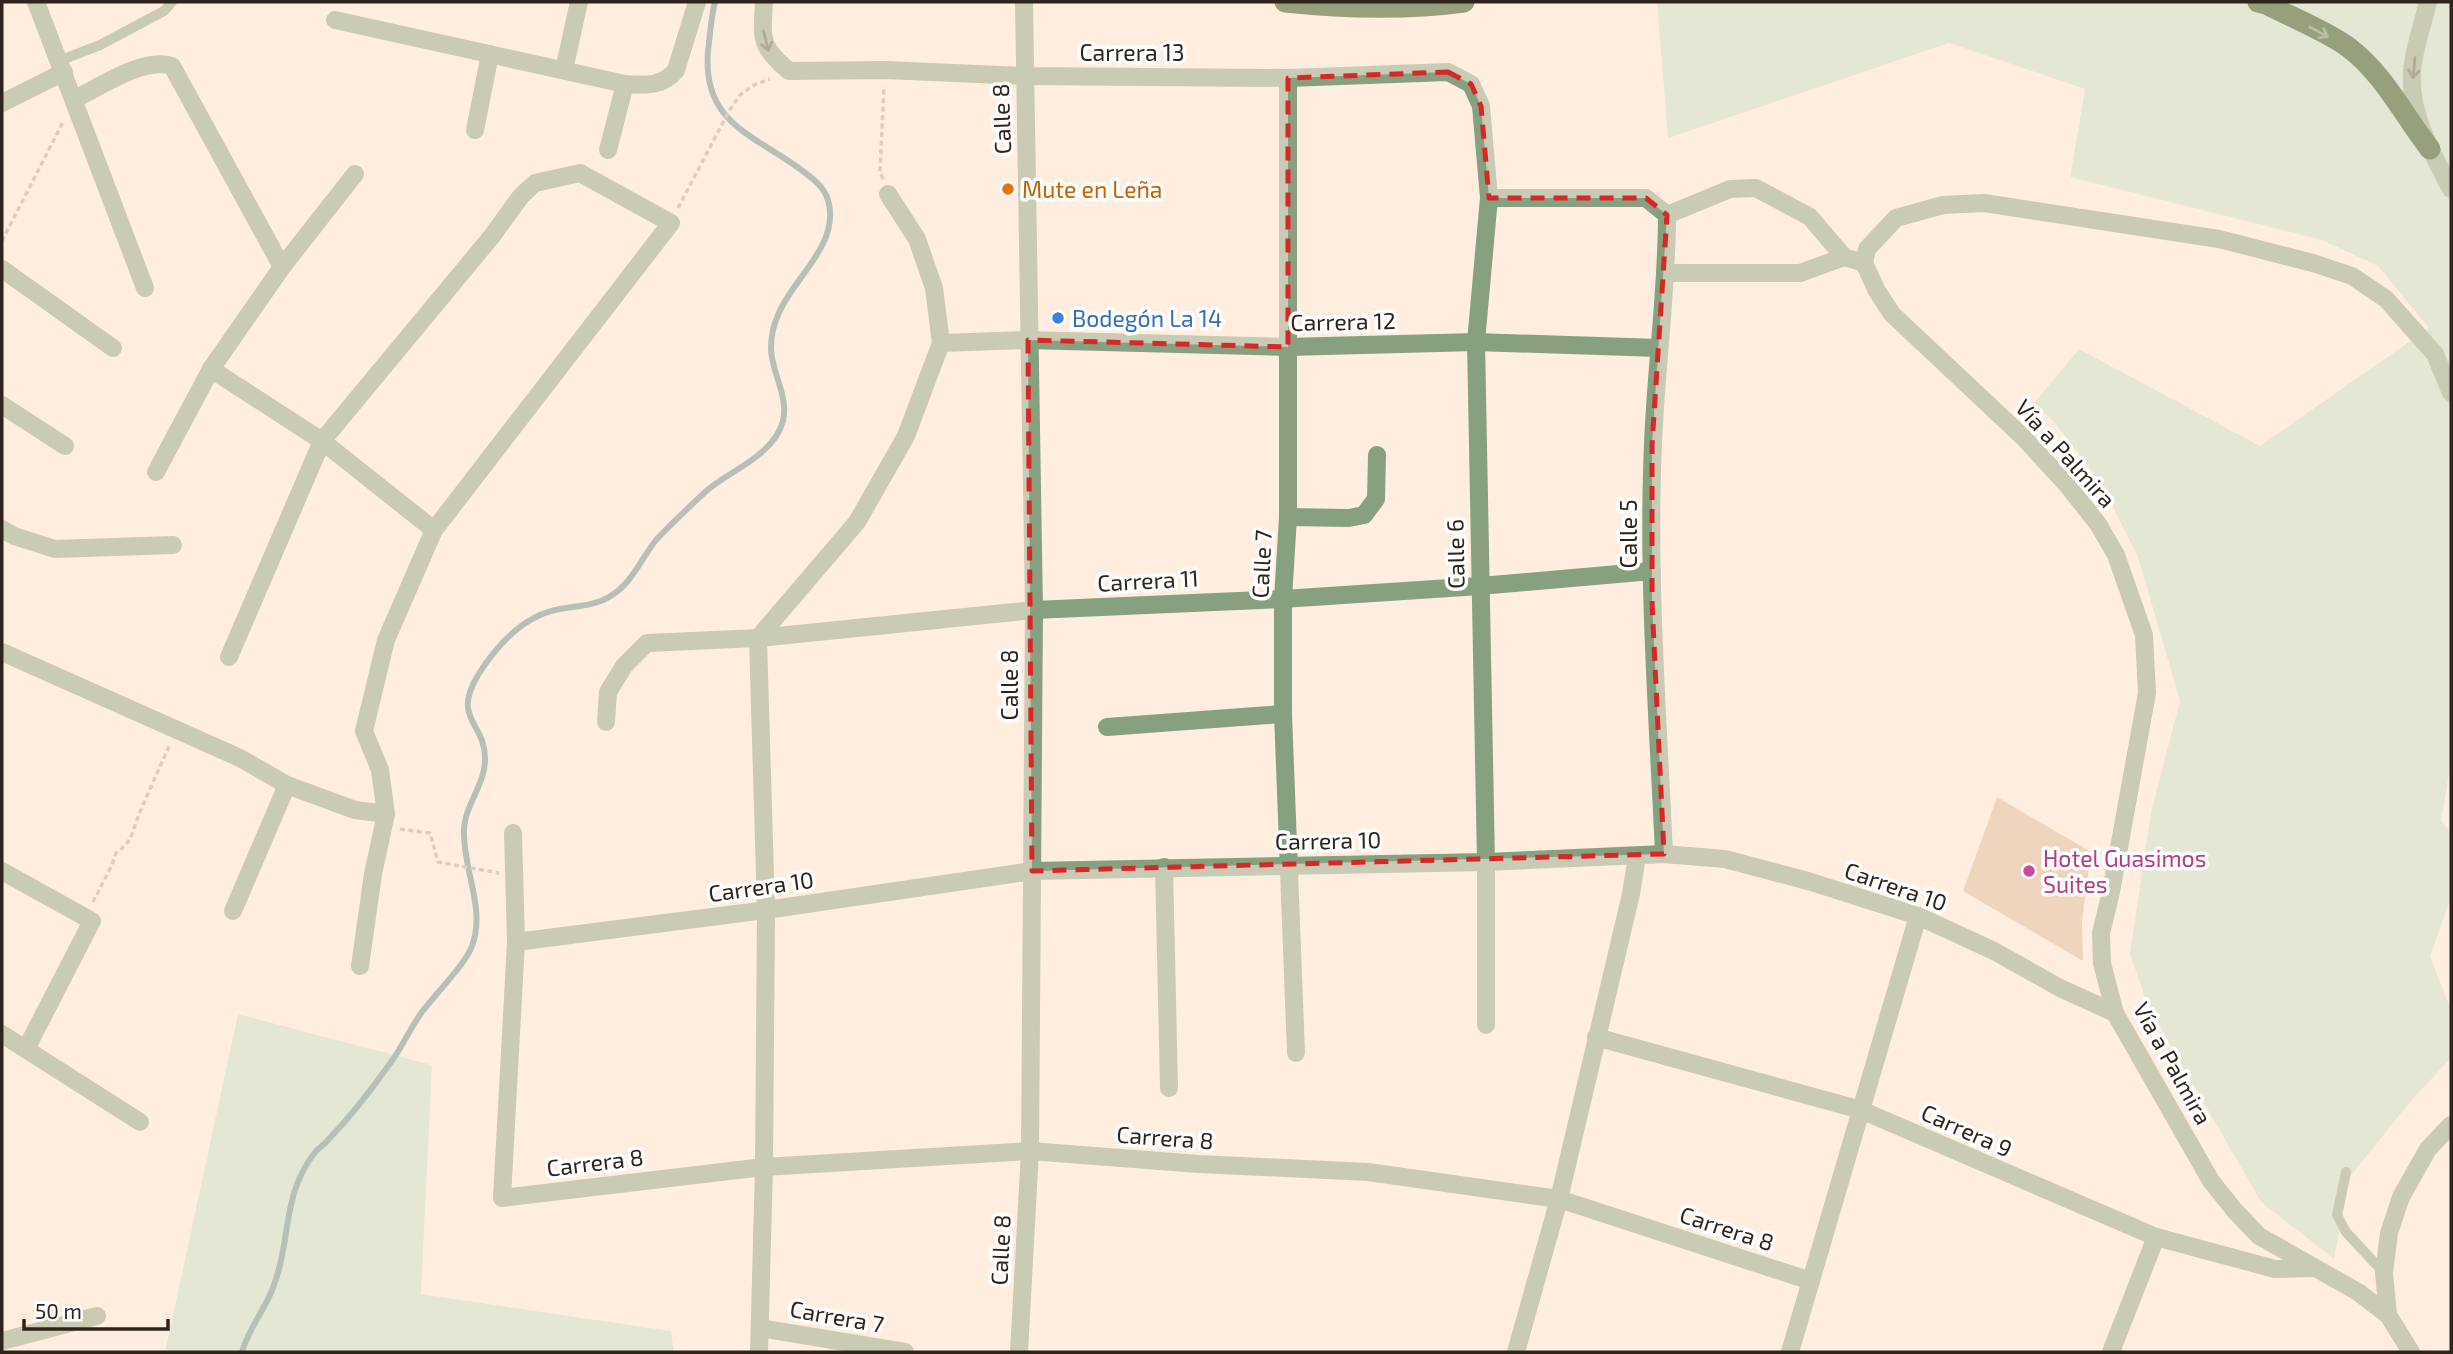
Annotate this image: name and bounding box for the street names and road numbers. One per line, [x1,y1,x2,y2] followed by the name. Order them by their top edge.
[1079,38,1185,66] street label: Carrera 13
[986,83,1016,155] street label: Calle 8
[1290,306,1396,336] street label: Carrera 12
[2010,393,2122,513] street label: Vía a Palmira
[1614,499,1642,569] street label: Calle 5
[1440,519,1470,589] street label: Calle 6
[1245,529,1277,599] street label: Calle 7
[1097,563,1199,597] street label: Carrera 11
[995,650,1023,720] street label: Calle 8
[1275,825,1381,855] street label: Carrera 10
[1841,855,1951,917] street label: Carrera 10
[706,865,816,907] street label: Carrera 10
[2128,997,2218,1129] street label: Vía a Palmira
[1917,1098,2017,1162] street label: Carrera 9
[1116,1120,1214,1154] street label: Carrera 8
[545,1142,645,1182] street label: Carrera 8
[1676,1200,1778,1256] street label: Carrera 8
[984,1214,1016,1286] street label: Calle 8
[788,1294,886,1338] street label: Carrera 7

